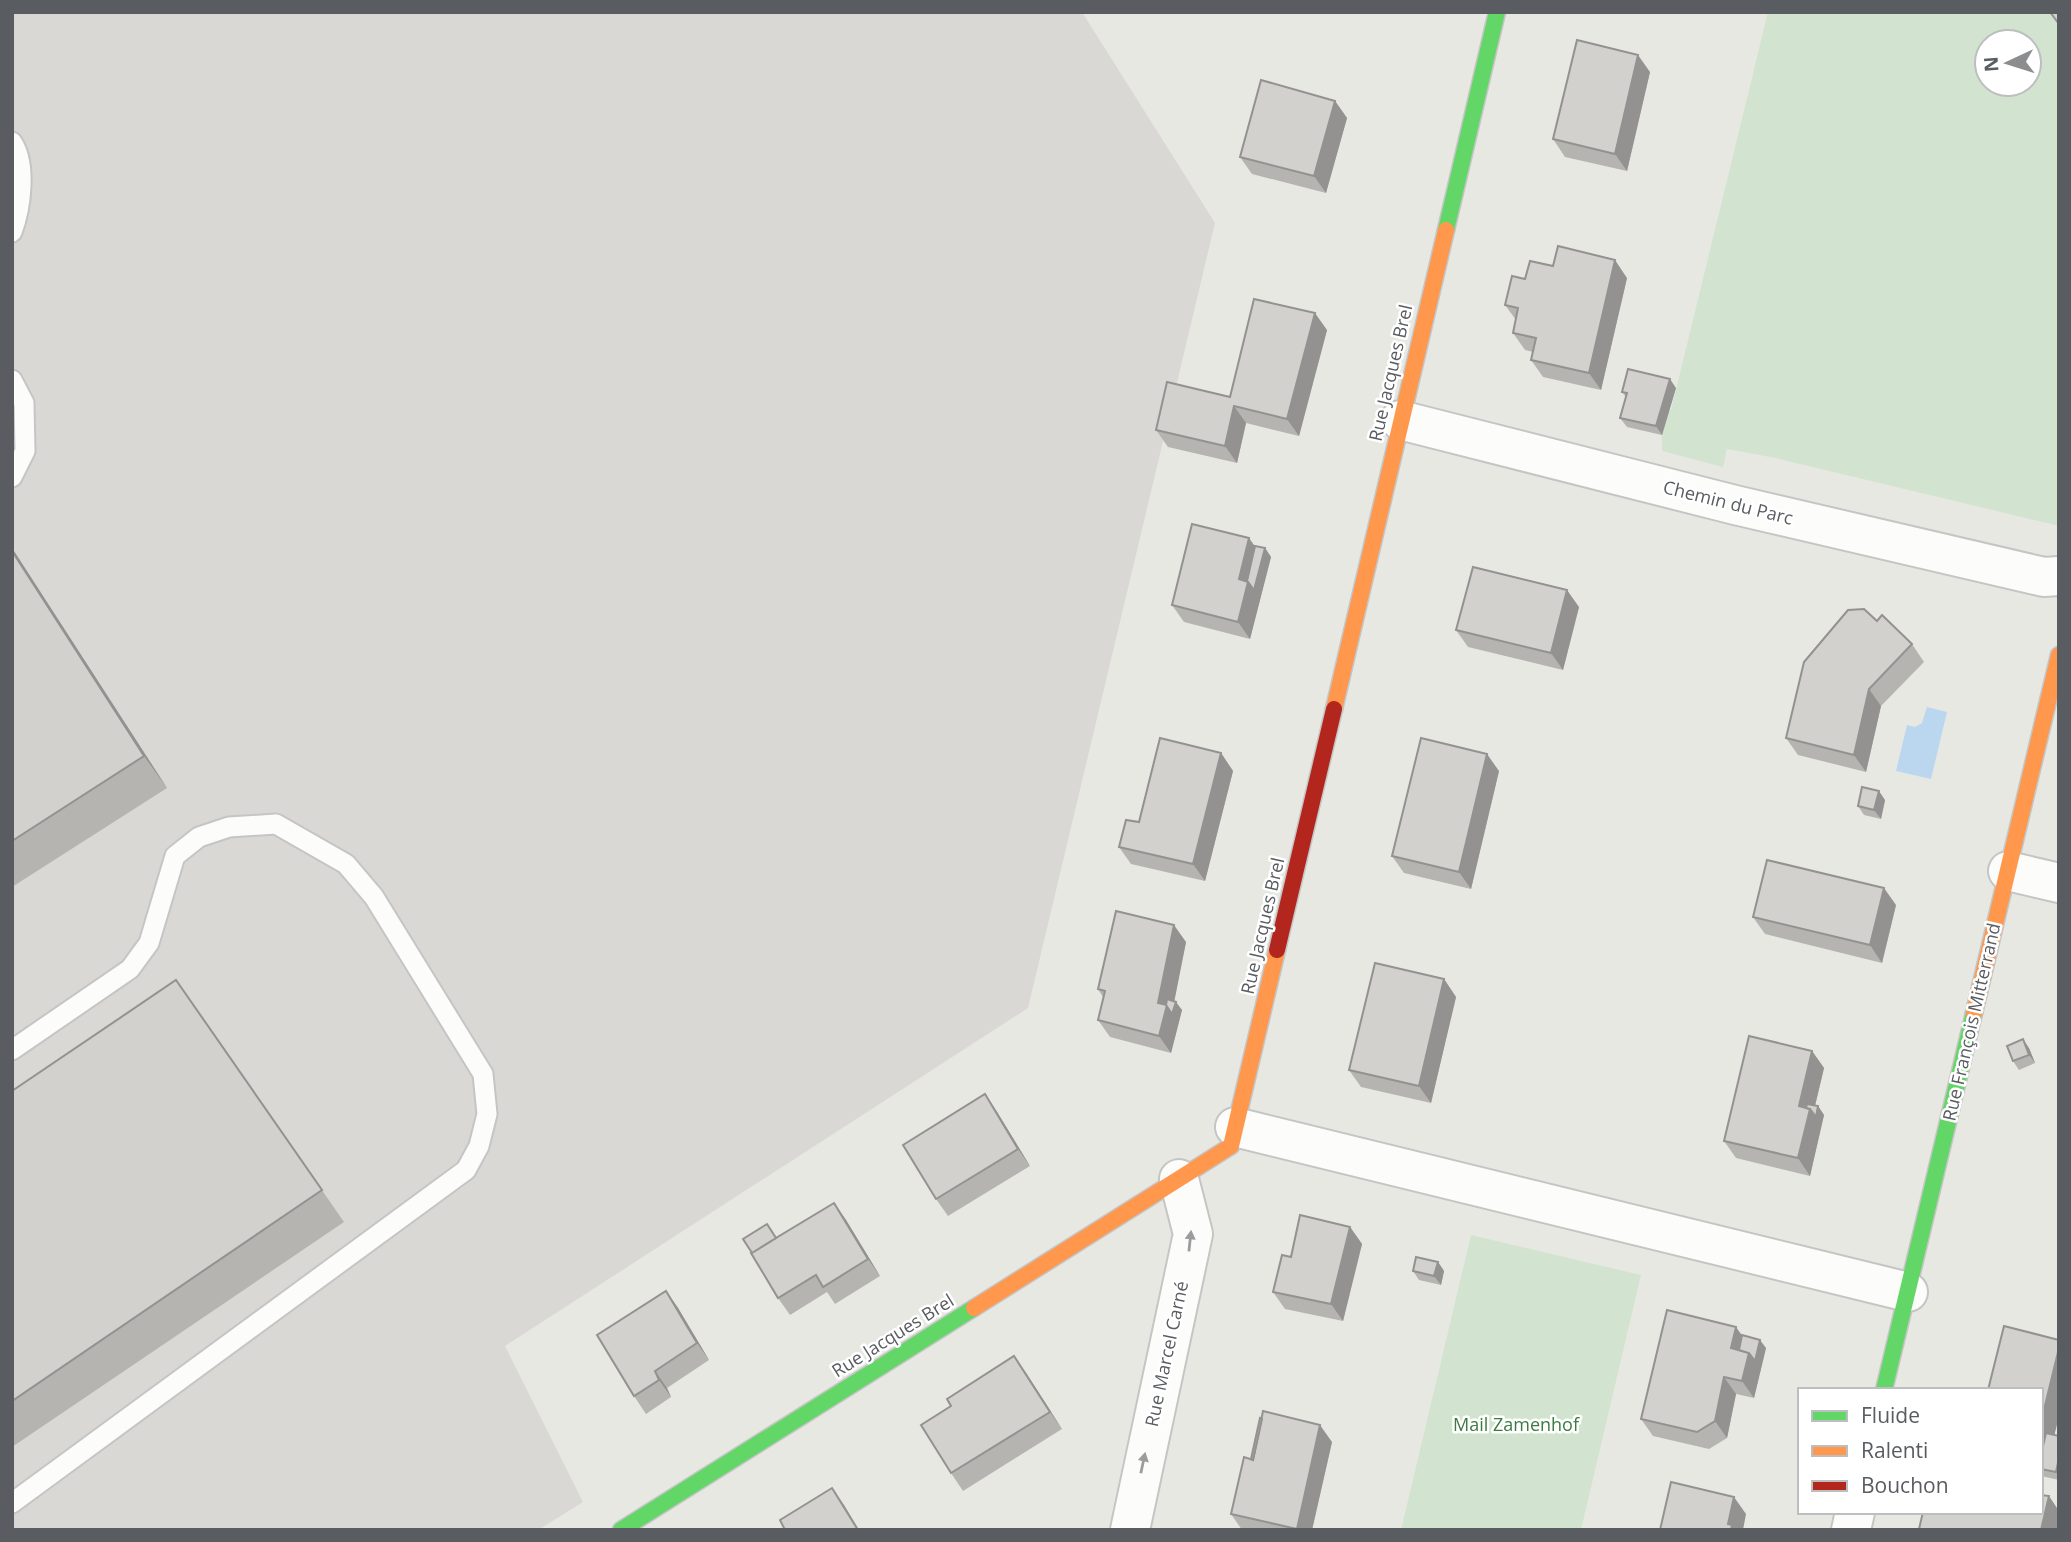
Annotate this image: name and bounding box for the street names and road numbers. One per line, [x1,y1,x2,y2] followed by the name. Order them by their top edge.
[1363,302,1417,443] street label: Rue Jacques Brel
[1661,474,1796,530] street label: Chemin du Parc
[1235,855,1289,996] street label: Rue Jacques Brel
[1937,921,2005,1123] street label: Rue François Mitterrand
[1139,1279,1193,1429] street label: Rue Marcel Carné
[827,1288,958,1382] street label: Rue Jacques Brel

